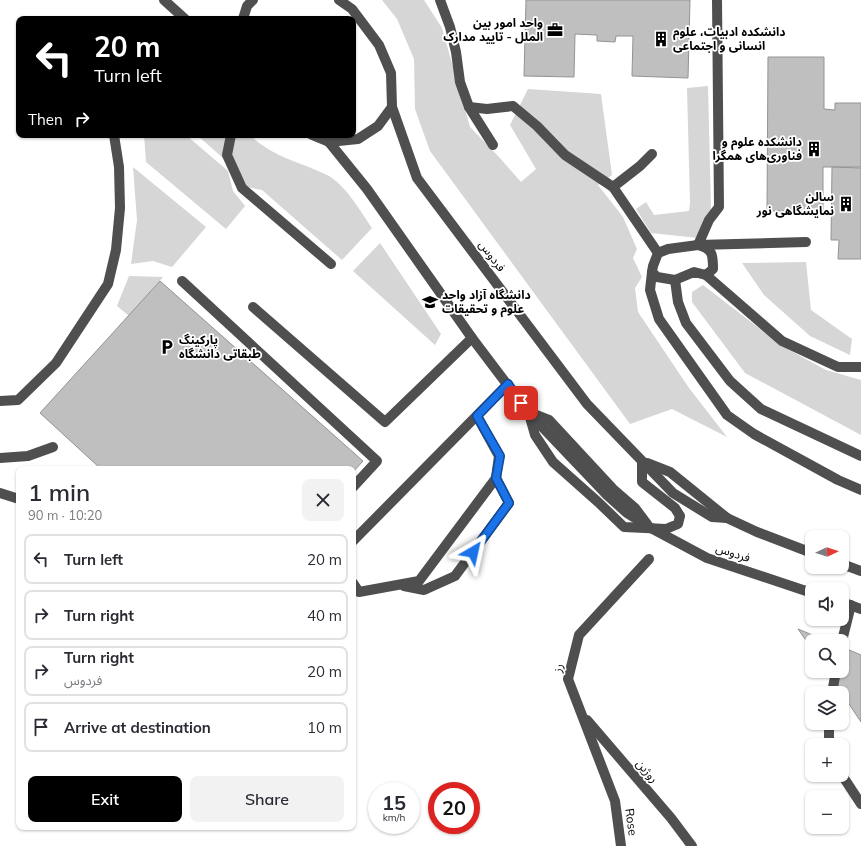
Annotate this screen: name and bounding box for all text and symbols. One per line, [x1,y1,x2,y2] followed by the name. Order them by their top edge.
[443,15,543,44] place label: واحد امور بین الملل - تایید مدارک
[546,21,564,39] office icon: واحد امور بین الملل - تایید مدارک
[673,24,786,53] place label: دانشکده ادبیات، علوم انسانی و اجتماعی
[94,29,160,64] text: 20 m
[652,30,670,48] building icon: دانشکده ادبیات، علوم انسانی و اجتماعی
[28,32,80,84] icon: left
[94,64,162,87] text: Turn left
[71,108,93,130] icon: right
[28,110,63,129] text: Then
[712,134,802,163] place label: دانشکده علوم و فناوری‌های همگرا
[805,140,823,158] building icon: دانشکده علوم و فناوری‌های همگرا
[756,189,834,218] place label: سالن نمایشگاهی نور
[837,195,855,213] building icon: سالن نمایشگاهی نور
[476,237,509,274] street label: فردوس
[442,287,531,318] place label: دانشگاه آزاد واحد علوم و تحقیقات
[421,293,439,311] school or university icon: دانشگاه آزاد واحد علوم و تحقیقات
[179,332,261,361] place label: پارکینگ طبقاتی دانشگاه
[158,338,176,356] parking icon: پارکینگ طبقاتی دانشگاه
[504,386,538,420] pin
[510,392,532,414] icon: arrive
[28,477,90,507] text: 1 min
[302,479,344,521] button: close
[28,507,102,523] text: 90 m · 10:20
[805,530,849,574] north arrow
[805,530,849,834] map controls
[452,531,494,573] position arrow
[714,540,752,565] street label: فردوس
[30,548,52,570] icon: left
[64,550,123,569] text: Turn left
[307,550,342,569] text: 20 m
[805,582,849,626] button: sound
[30,604,52,626] icon: right
[64,606,134,625] text: Turn right
[307,606,342,625] text: 40 m
[805,634,849,678] button: search
[64,648,134,667] text: Turn right
[30,660,52,682] icon: right
[307,662,342,681] text: 20 m
[549,662,566,675] street label: رز
[64,672,102,688] text: فردوس
[805,686,849,730] button: layers
[30,716,52,738] icon: arrive
[64,718,211,737] text: Arrive at destination
[307,718,342,737] text: 10 m
[805,738,849,782] button: +
[633,756,662,786] street label: روژین
[28,776,182,822] button: Exit
[190,776,344,822] button: Share
[428,782,480,834] speed limit sign: 20
[382,790,406,815] text: 15
[805,790,849,834] button: −
[622,807,641,837] street label: Rose
[383,811,405,824] text: km/h

